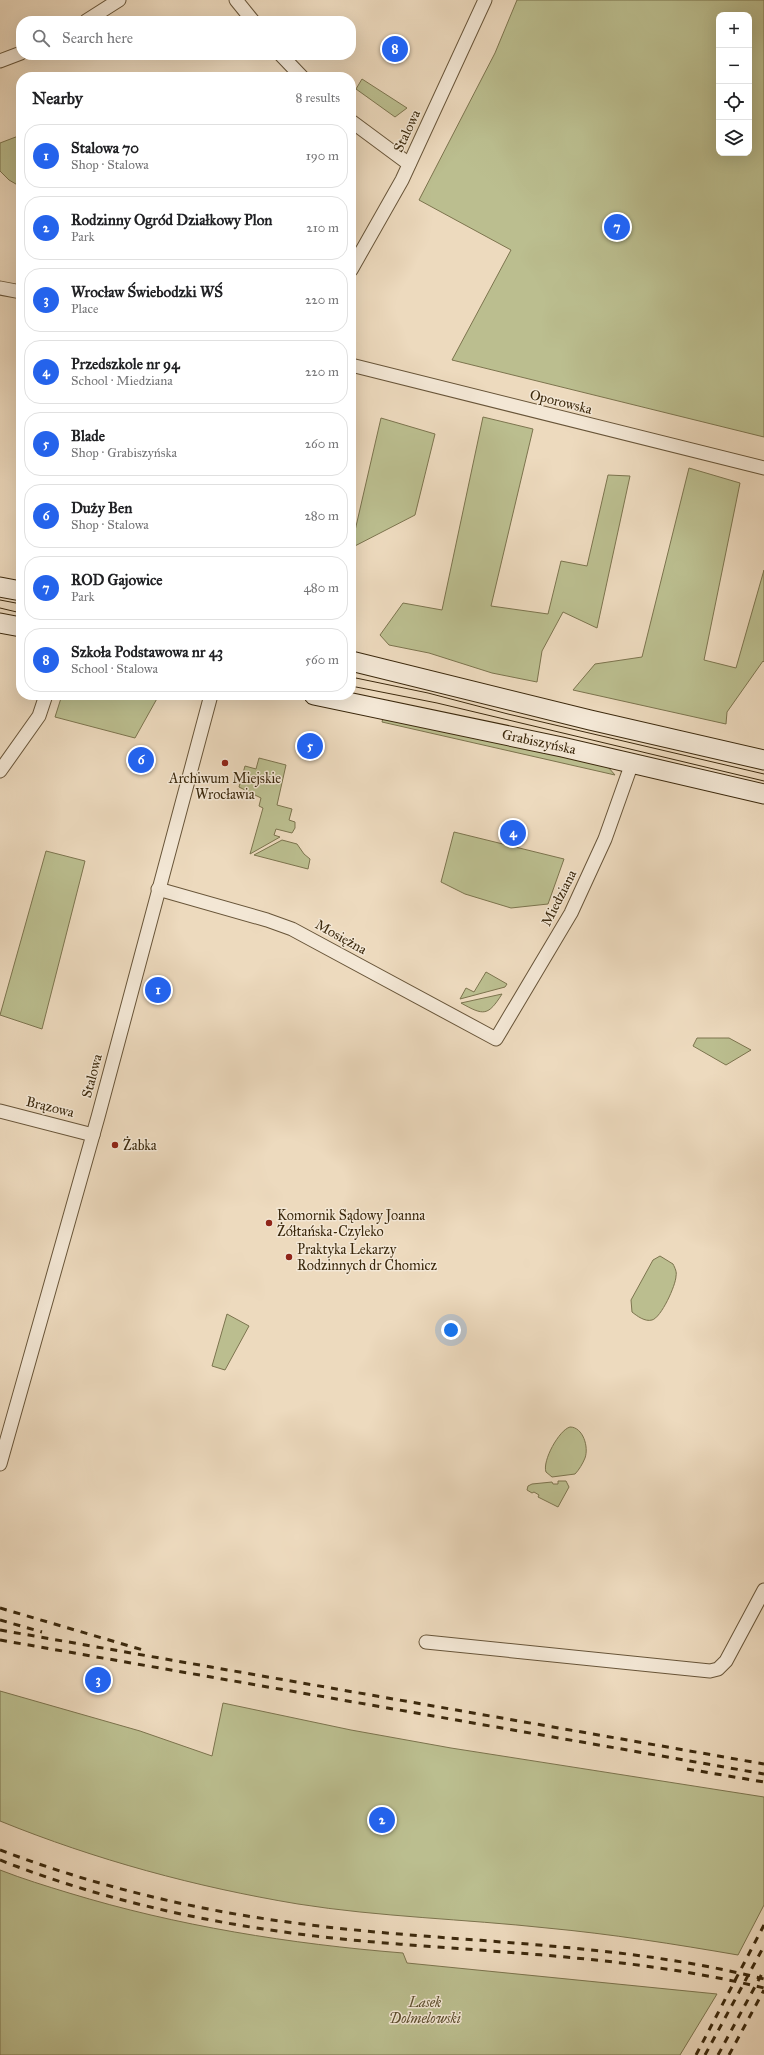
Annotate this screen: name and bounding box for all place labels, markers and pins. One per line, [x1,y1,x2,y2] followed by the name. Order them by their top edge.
[382,34,408,64] pin: 8
[604,212,630,242] pin: 7
[297,731,323,761] pin: 5
[128,745,154,775] pin: 6
[220,758,230,768] marker: Archiwum Miejskie Wrocławia
[168,770,281,803] place label: Archiwum Miejskie Wrocławia
[500,818,526,848] pin: 4
[145,975,171,1005] pin: 1
[123,1136,157,1154] place label: Żabka
[110,1140,120,1150] marker: Żabka
[277,1207,425,1240] place label: Komornik Sądowy Joanna Żółtańska-Czyleko
[264,1218,274,1228] marker: Komornik Sądowy Joanna Żółtańska-Czyleko
[297,1241,437,1274] place label: Praktyka Lekarzy Rodzinnych dr Chomicz
[284,1252,294,1262] marker: Praktyka Lekarzy Rodzinnych dr Chomicz
[85,1665,111,1695] pin: 3
[369,1805,395,1835] pin: 2

